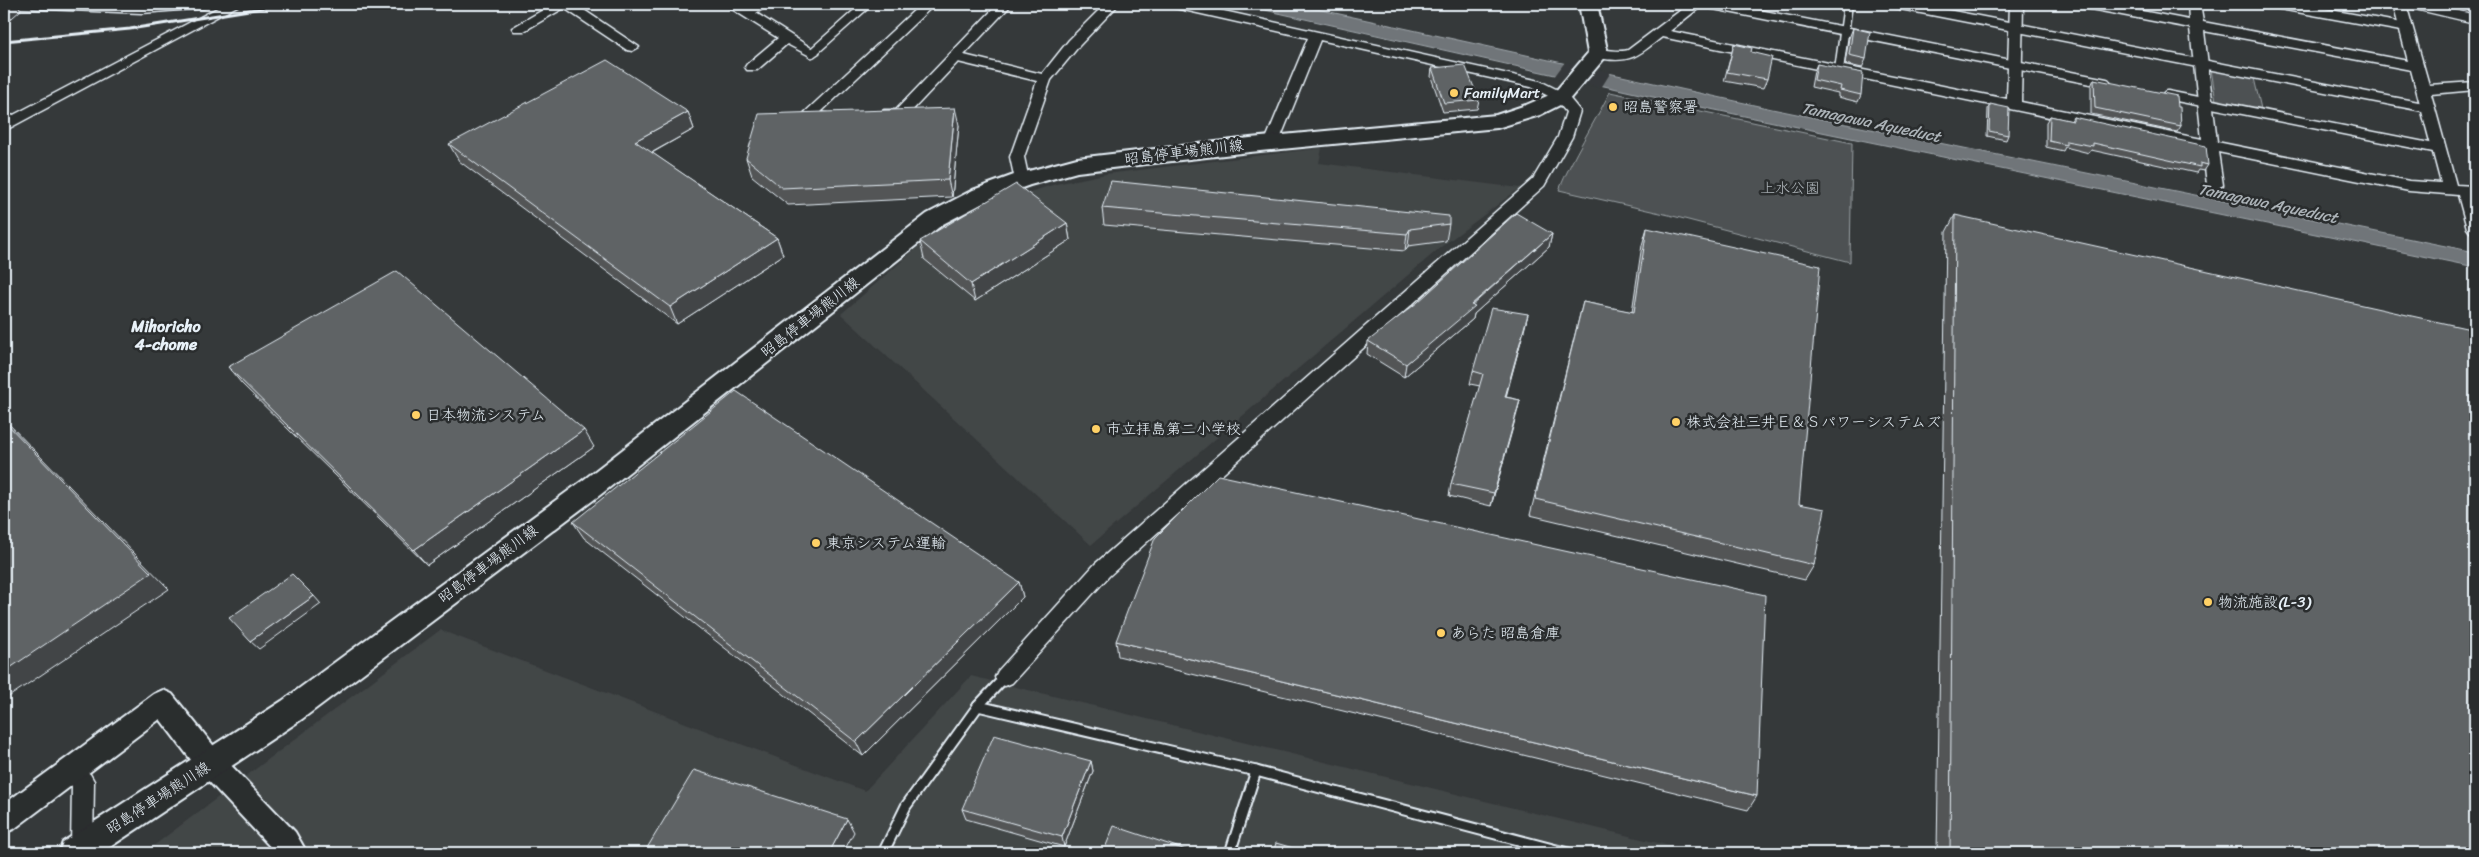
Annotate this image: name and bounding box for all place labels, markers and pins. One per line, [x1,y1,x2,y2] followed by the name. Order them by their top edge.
[1464,80,1541,106] place label: FamilyMart
[1448,87,1460,99] marker: FamilyMart
[1623,94,1698,120] place label: 昭島警察署
[1607,101,1619,113] marker: 昭島警察署
[426,402,546,428] place label: 日本物流システム
[410,409,422,421] marker: 日本物流システム
[1686,409,1941,435] place label: 株式会社三井Ｅ＆Ｓパワーシステムズ
[1106,416,1241,442] place label: 市立拝島第二小学校
[1670,416,1682,428] marker: 株式会社三井Ｅ＆Ｓパワーシステムズ
[1090,423,1102,435] marker: 市立拝島第二小学校
[826,530,946,556] place label: 東京システム運輸
[810,537,822,549] marker: 東京システム運輸
[2218,589,2311,615] place label: 物流施設(L-3)
[2202,596,2214,608] marker: 物流施設(L-3)
[1451,620,1560,646] place label: あらた 昭島倉庫
[1435,627,1447,639] marker: あらた 昭島倉庫

